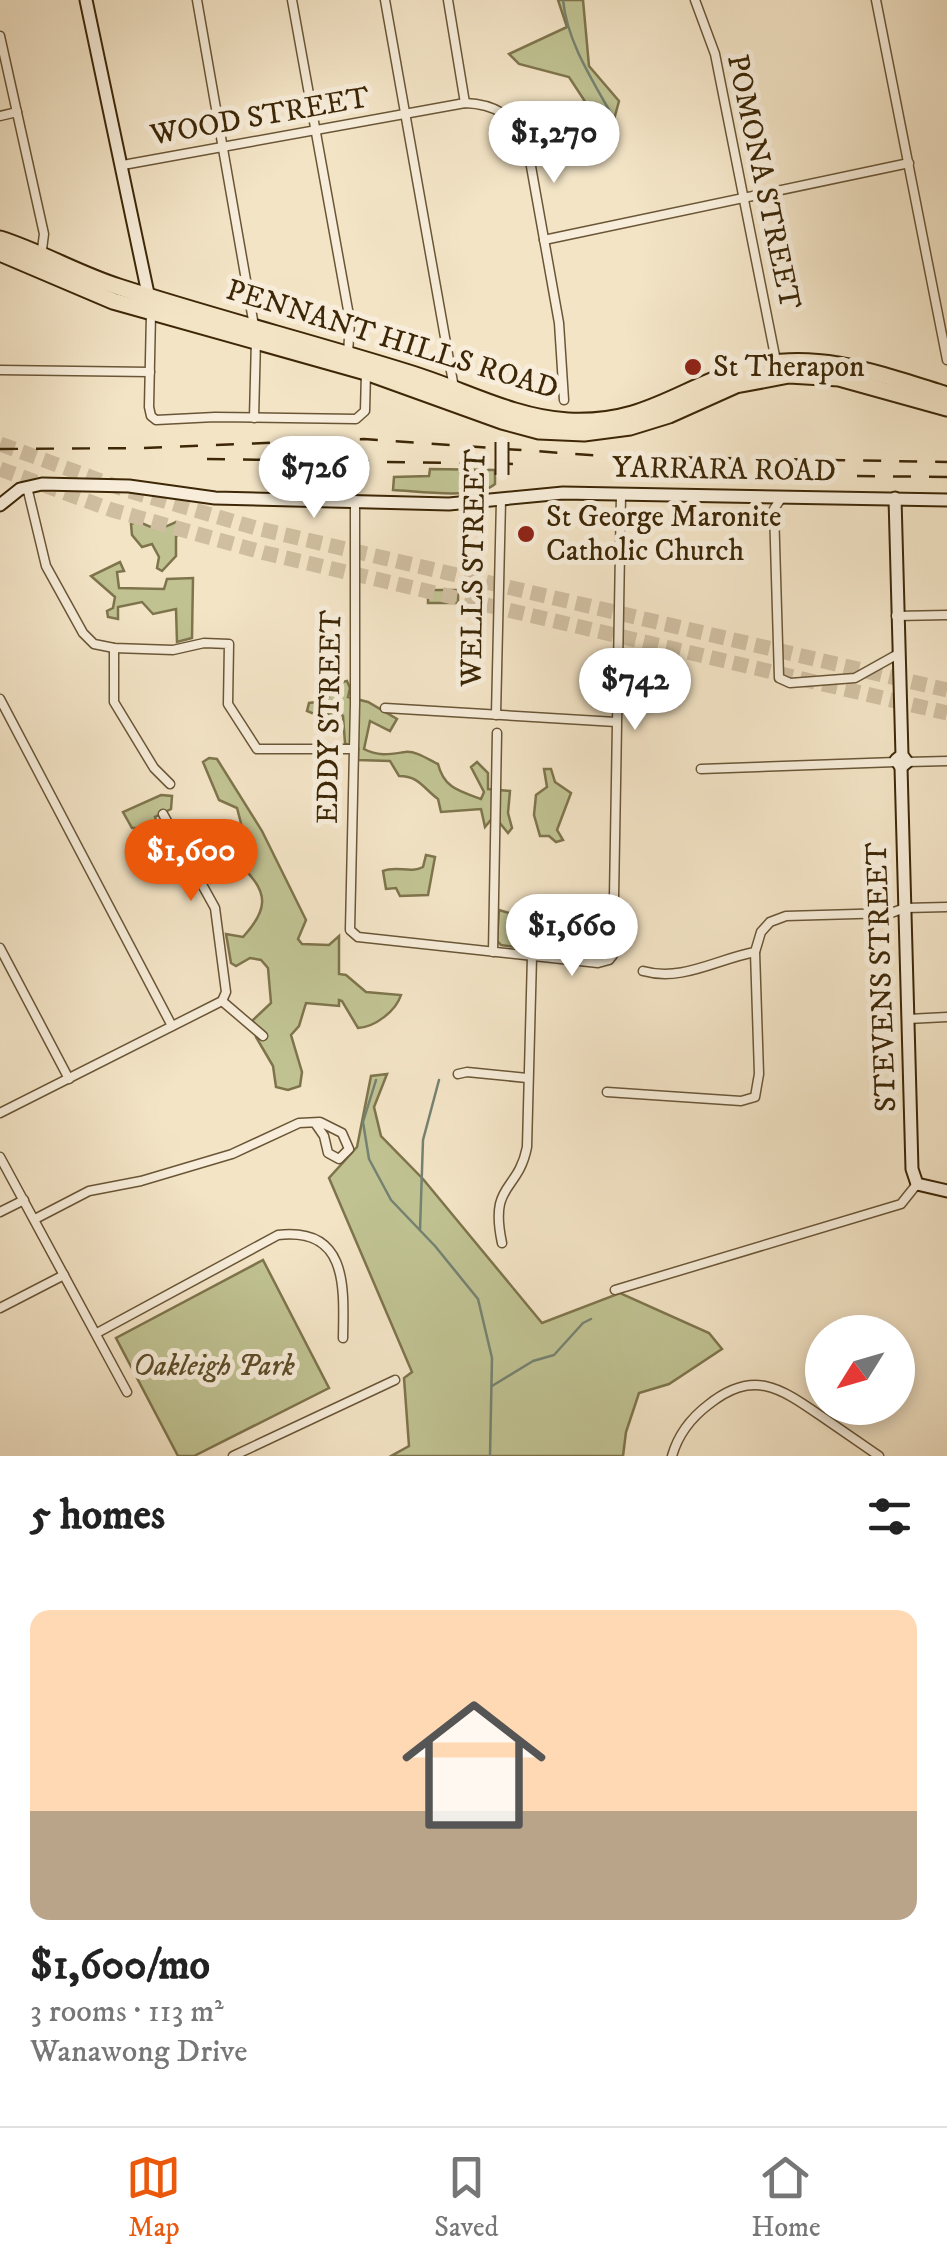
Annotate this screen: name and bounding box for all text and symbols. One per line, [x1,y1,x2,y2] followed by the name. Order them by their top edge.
[718,51,808,313] street label: POMONA STREET
[147,79,373,155] street label: WOOD STREET
[473,101,635,186] pin: $1,270
[511,113,597,153] text: $1,270
[221,272,563,408] street label: PENNANT HILLS ROAD
[713,349,865,386] place label: St Therapon
[682,356,704,378] marker: St Therapon
[255,436,373,521] pin: $726
[281,448,347,488] text: $726
[453,449,495,688] street label: WELLS STREET
[612,450,836,490] street label: YARRARA ROAD
[546,499,782,570] place label: St George Maronite Catholic Church
[515,523,537,545] marker: St George Maronite Catholic Church
[310,610,350,824] street label: EDDY STREET
[576,648,694,733] pin: $742
[601,660,669,700] text: $742
[110,819,272,904] pin: $1,600
[147,831,235,871] text: $1,600
[859,841,905,1113] street label: STEVENS STREET
[491,894,653,979] pin: $1,660
[528,906,616,946] text: $1,660
[805,1315,915,1425] north arrow
[805,1315,915,1425] map controls
[133,1348,295,1385] park label: Oakleigh Park
[862,1489,917,1544] icon: filters
[30,1490,165,1542] text: 5 homes
[384,1675,564,1855] icon: home
[30,1940,210,1992] text: $1,600/mo
[30,1992,224,2032] text: 3 rooms · 113 m²
[30,2032,248,2072] text: Wanawong Drive
[126,2150,181,2245] tab: Map
[434,2150,499,2245] tab: Saved
[751,2150,821,2245] tab: Home

